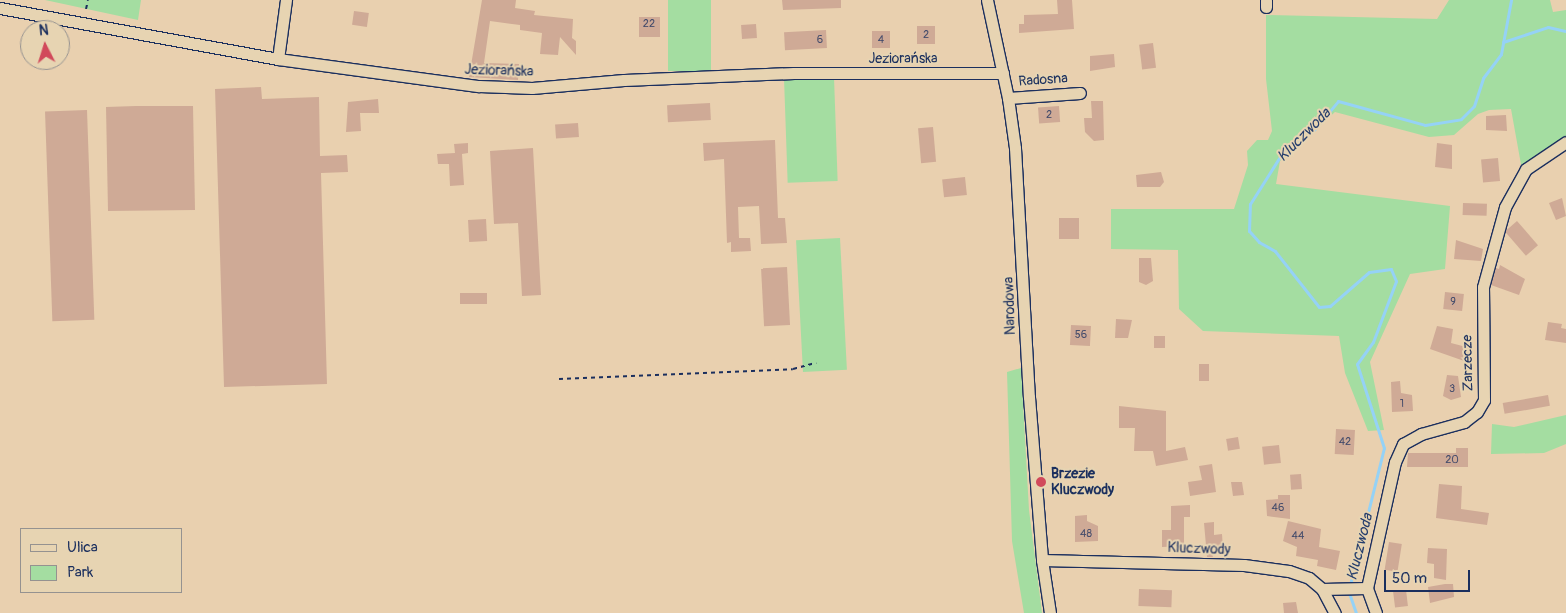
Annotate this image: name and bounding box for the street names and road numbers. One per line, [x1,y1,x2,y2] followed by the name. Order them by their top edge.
[868,51,938,67] street label: Jeziorańska
[464,61,534,81] street label: Jeziorańska
[1018,70,1068,90] street label: Radosna
[1001,277,1019,335] street label: Narodowa
[1459,335,1477,391] street label: Zarzecze
[1167,540,1231,558] street label: Kluczwody

